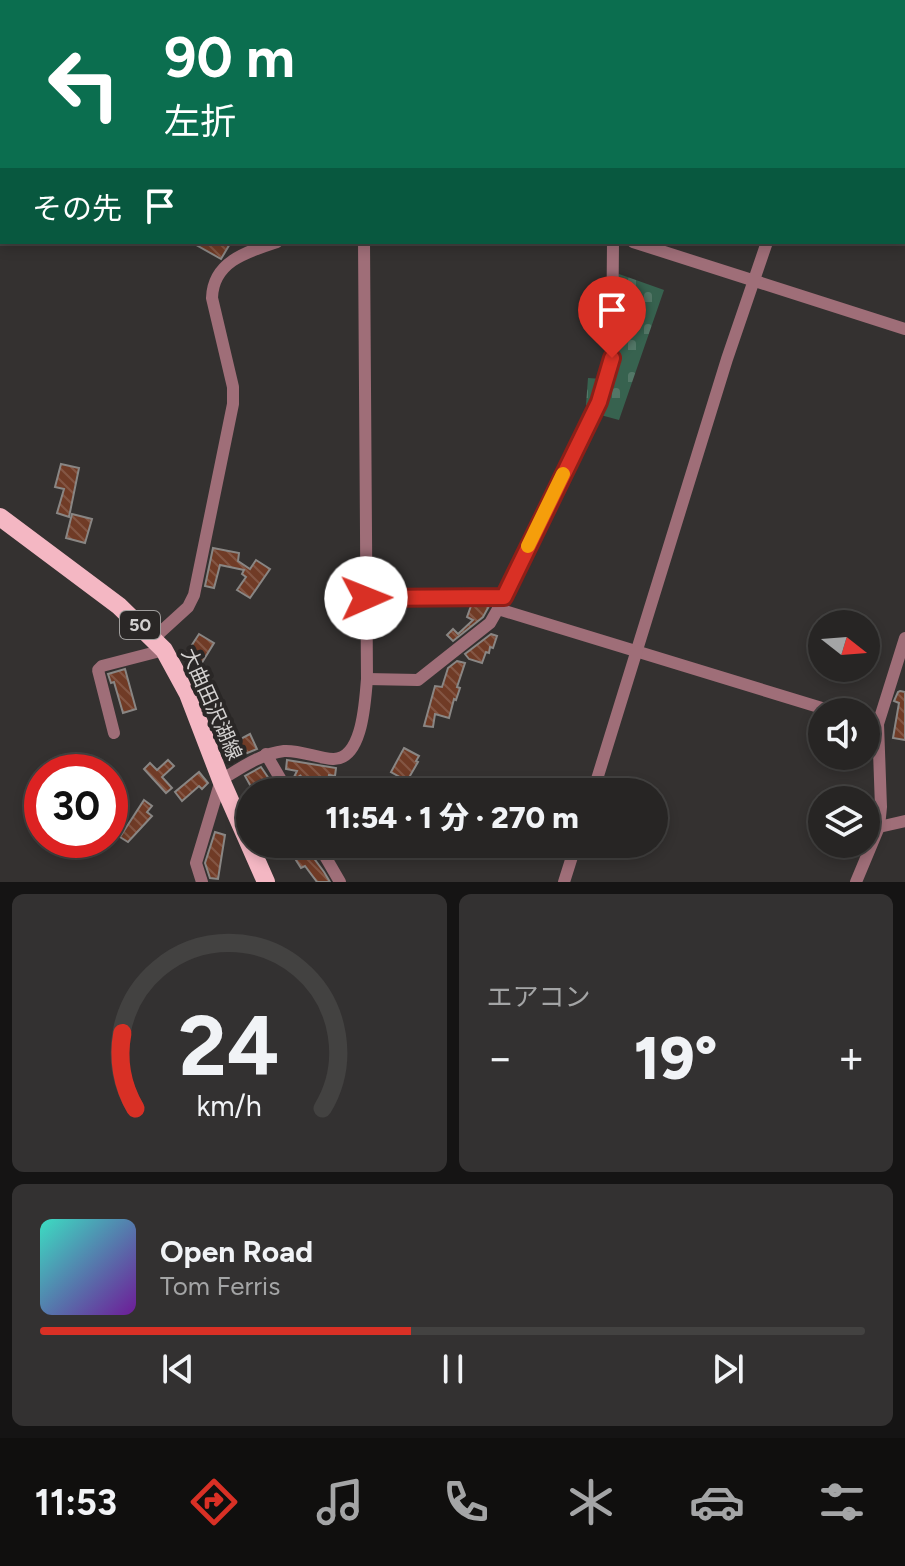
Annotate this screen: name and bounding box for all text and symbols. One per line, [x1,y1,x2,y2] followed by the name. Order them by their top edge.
[164,24,295,91] text: 90 m
[32,32,136,136] icon: left
[164,100,236,143] text: 左折
[138,184,182,228] icon: arrive
[32,190,122,227] text: その先
[578,276,646,358] pin
[590,288,634,332] icon: arrive
[324,556,408,640] position arrow
[808,610,880,682] north arrow
[808,610,880,858] map controls
[120,611,160,639] road number: 50
[177,644,247,764] street label: 大曲田沢湖線
[808,698,880,770] button: sound
[24,754,128,858] speed limit sign: 30
[808,786,880,858] button: layers
[325,799,579,836] text: 11:54 · 1 分 · 270 m
[487,981,591,1013] text: エアコン
[179,996,280,1096] text: 24
[634,1022,718,1094] text: 19°
[487,1031,514,1084] text: −
[838,1031,865,1084] text: +
[197,1089,262,1123] text: km/h
[160,1233,313,1270] text: Open Road
[160,1270,280,1302] text: Tom Ferris
[156,1347,200,1391] icon: previous
[431,1347,475,1391] icon: pause
[706,1347,750,1391] icon: next
[186,1474,242,1530] icon: directions
[312,1474,368,1530] icon: music
[438,1474,494,1530] icon: phone
[563,1474,619,1530] icon: climate
[689,1474,745,1530] icon: car
[814,1474,870,1530] icon: filters
[35,1481,117,1524] text: 11:53

